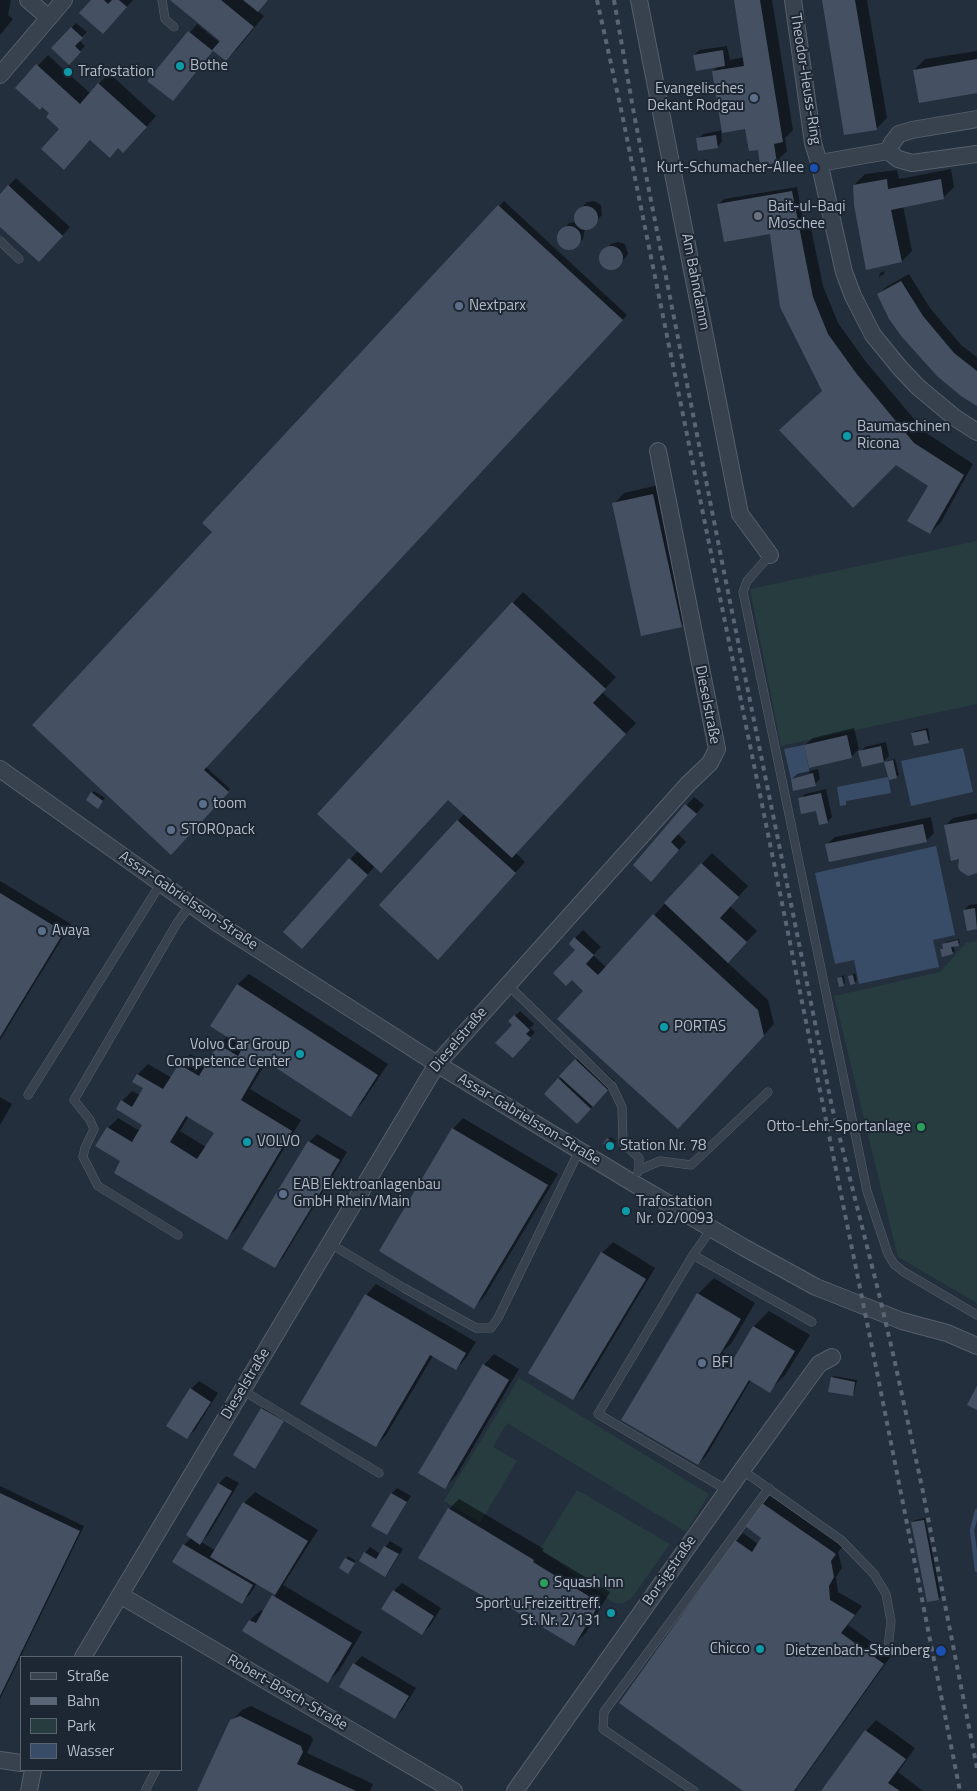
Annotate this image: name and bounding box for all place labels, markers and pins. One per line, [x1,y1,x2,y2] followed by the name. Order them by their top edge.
[190,57,228,75] place label: Bothe
[174,60,186,72] marker: Bothe
[78,63,154,81] place label: Trafostation
[62,66,74,78] marker: Trafostation
[647,80,744,115] place label: Evangelisches Dekant Rodgau
[748,92,760,104] marker: Evangelisches Dekant Rodgau
[657,159,804,177] place label: Kurt-Schumacher-Allee
[808,162,820,174] marker: Kurt-Schumacher-Allee
[768,198,845,233] place label: Bait-ul-Baqi Moschee
[752,210,764,222] marker: Bait-ul-Baqi Moschee
[469,297,526,315] place label: Nextparx
[453,300,465,312] marker: Nextparx
[857,418,950,453] place label: Baumaschinen Ricona
[841,430,853,442] marker: Baumaschinen Ricona
[213,795,247,813] place label: toom
[197,798,209,810] marker: toom
[181,821,255,839] place label: STOROpack
[165,824,177,836] marker: STOROpack
[52,922,90,940] place label: Avaya
[36,925,48,937] marker: Avaya
[674,1018,726,1036] place label: PORTAS
[658,1021,670,1033] marker: PORTAS
[166,1036,290,1071] place label: Volvo Car Group Competence Center
[294,1048,306,1060] marker: Volvo Car Group Competence Center
[766,1118,911,1136] place label: Otto-Lehr-Sportanlage
[915,1121,927,1133] marker: Otto-Lehr-Sportanlage
[257,1133,300,1151] place label: VOLVO
[241,1136,253,1148] marker: VOLVO
[620,1137,706,1155] place label: Station Nr. 78
[604,1140,616,1152] marker: Station Nr. 78
[293,1176,441,1211] place label: EAB Elektroanlagenbau GmbH Rhein/Main
[277,1188,289,1200] marker: EAB Elektroanlagenbau GmbH Rhein/Main
[636,1193,714,1228] place label: Trafostation Nr. 02/0093
[620,1205,632,1217] marker: Trafostation Nr. 02/0093
[712,1354,733,1372] place label: BFI
[696,1357,708,1369] marker: BFI
[554,1574,624,1592] place label: Squash Inn
[538,1577,550,1589] marker: Squash Inn
[475,1595,601,1630] place label: Sport u.Freizeittreff. St. Nr. 2/131
[605,1607,617,1619] marker: Sport u.Freizeittreff. St. Nr. 2/131
[710,1640,750,1658] place label: Chicco
[785,1642,930,1660] place label: Dietzenbach-Steinberg
[754,1643,766,1655] marker: Chicco
[934,1644,948,1658] marker: Dietzenbach-Steinberg

